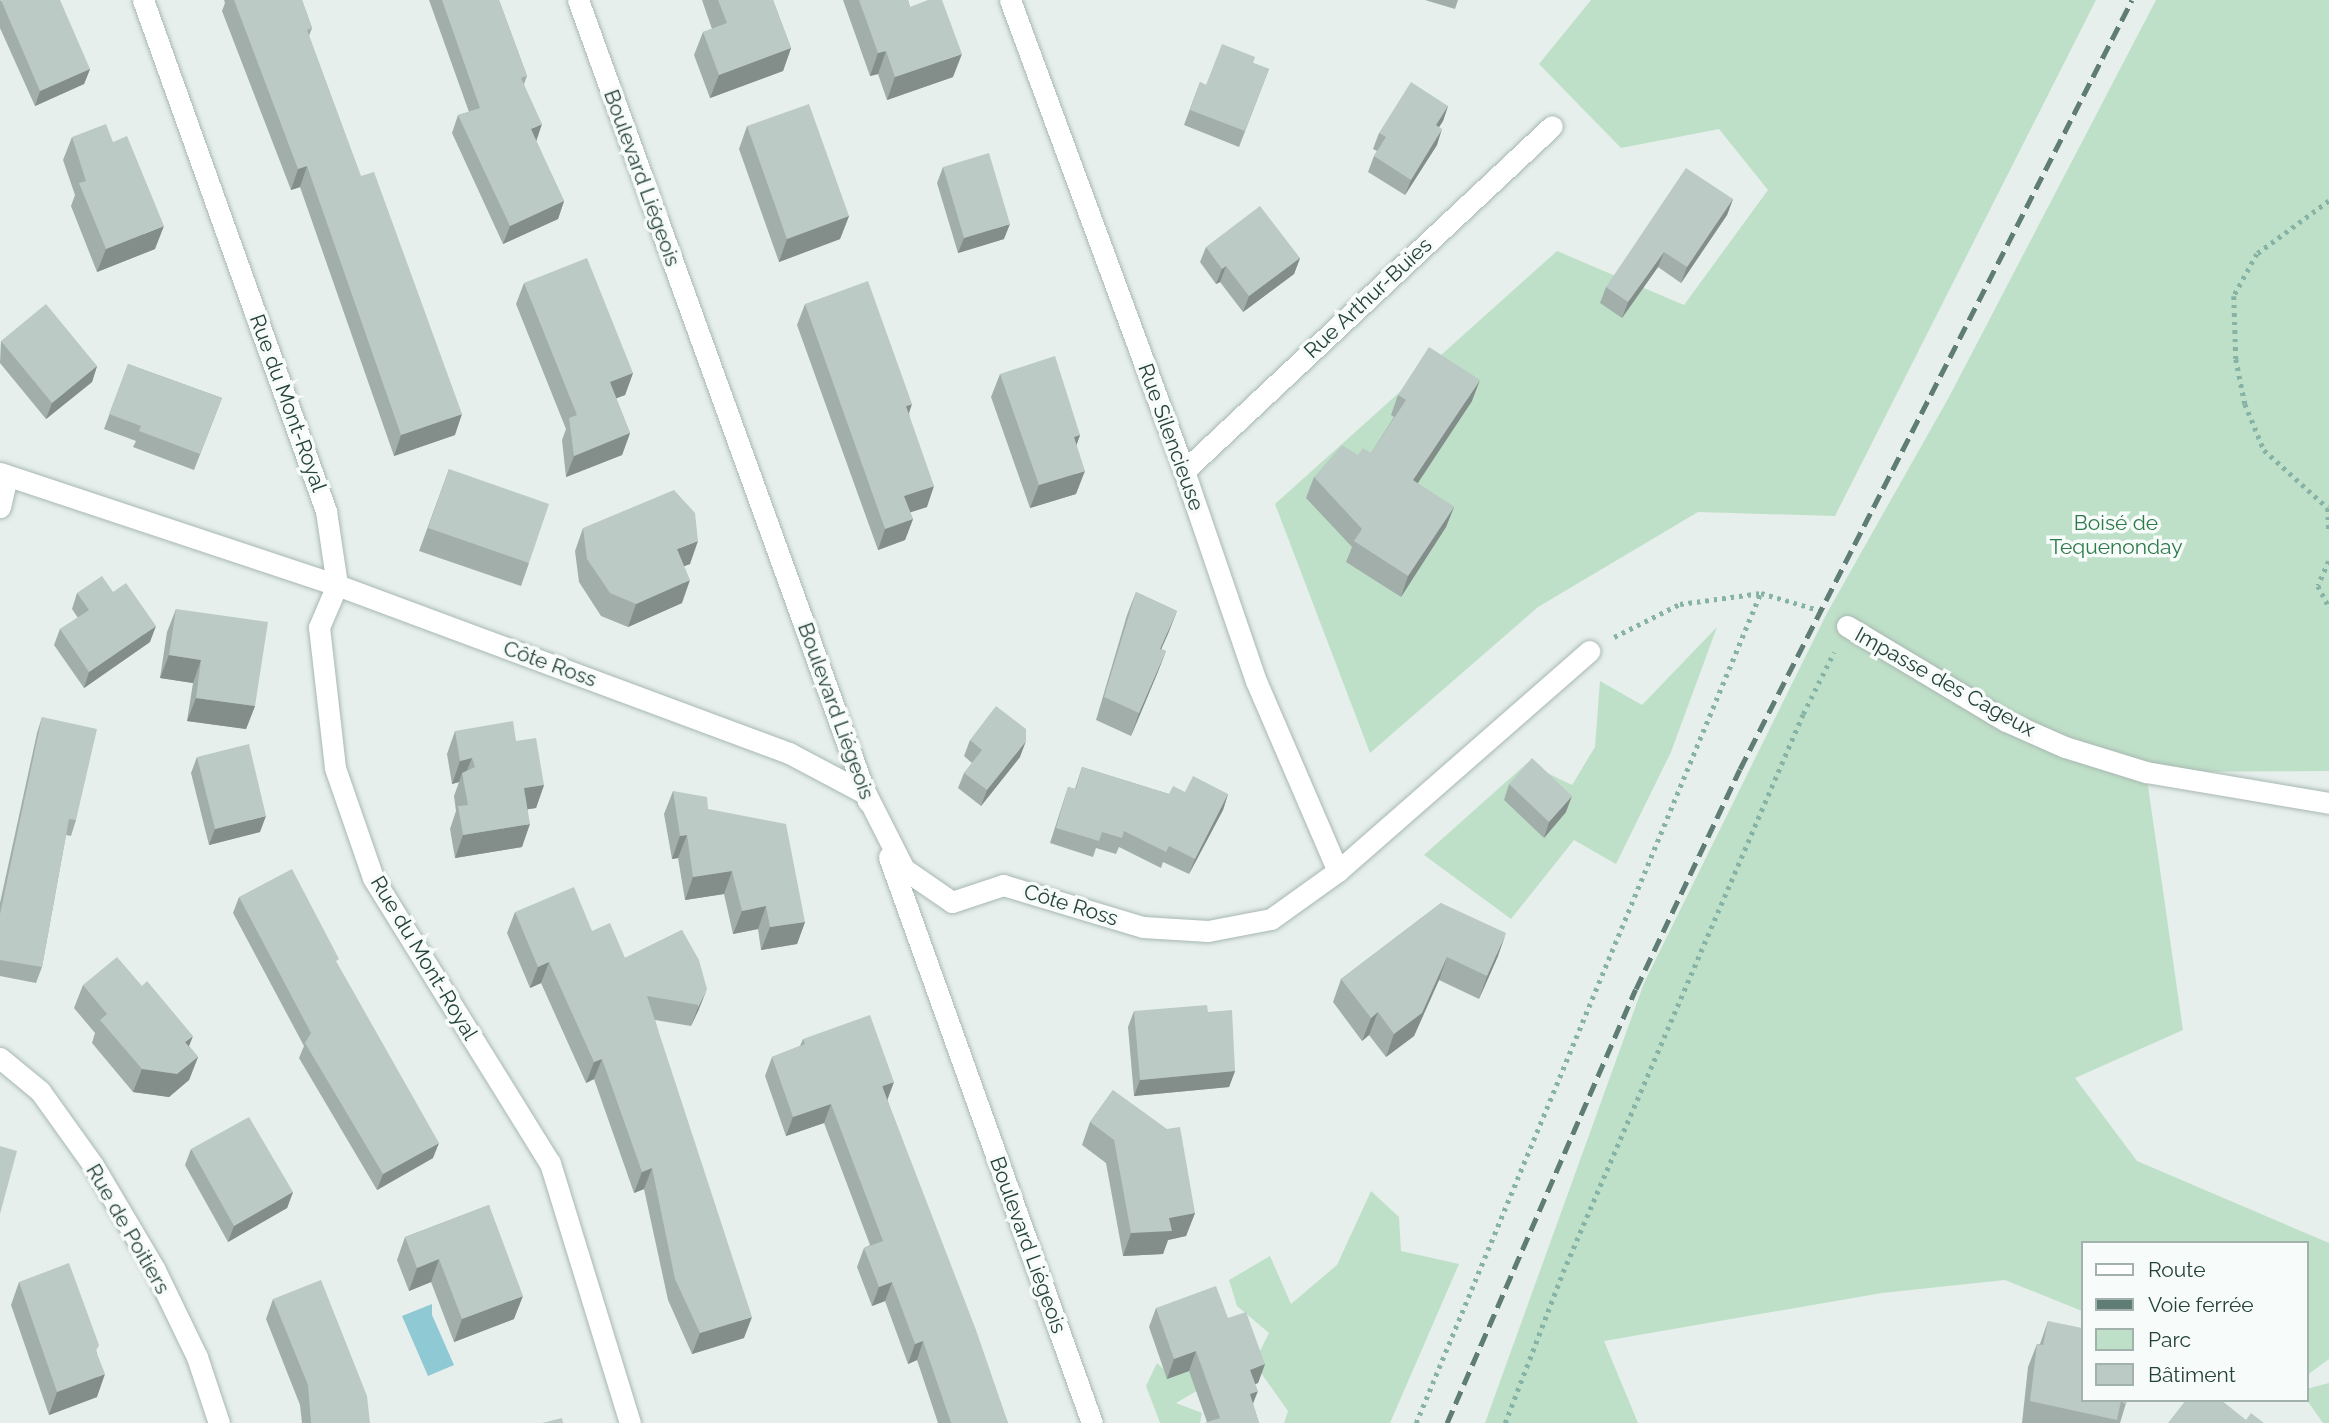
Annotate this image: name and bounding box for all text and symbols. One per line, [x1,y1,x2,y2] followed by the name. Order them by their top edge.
[598,86,686,270] street label: Boulevard Liégeois
[1299,232,1437,364] street label: Rue Arthur-Buies
[244,311,332,495] street label: Rue du Mont-Royal
[1133,360,1209,514] street label: Rue Silencieuse
[2049,510,2183,560] park label: Boisé de Tequenonday
[792,619,880,803] street label: Boulevard Liégeois
[1851,622,2039,742] street label: Impasse des Cageux
[500,635,600,693] street label: Côte Ross
[365,871,483,1045] street label: Rue du Mont-Royal
[1021,879,1121,931] street label: Côte Ross
[984,1153,1072,1337] street label: Boulevard Liégeois
[81,1160,175,1298] street label: Rue de Poitiers
[2080,1241,2308,1402] legend
[2148,1257,2206,1282] text: Route
[2148,1292,2254,1317] text: Voie ferrée
[2148,1327,2191,1352] text: Parc
[2148,1362,2236,1387] text: Bâtiment

